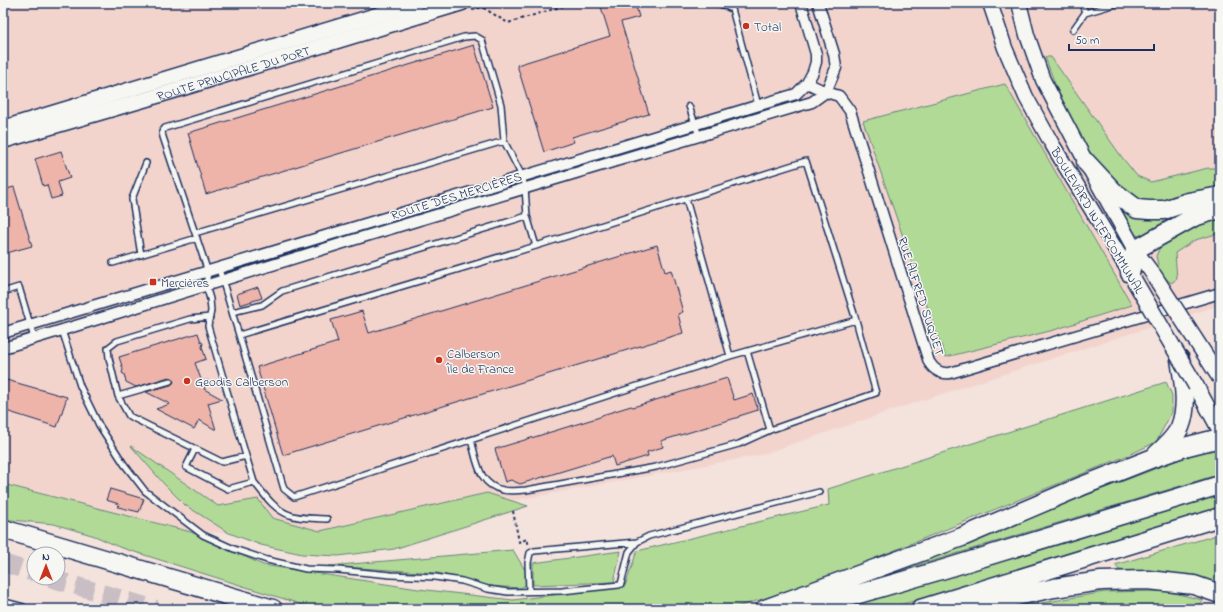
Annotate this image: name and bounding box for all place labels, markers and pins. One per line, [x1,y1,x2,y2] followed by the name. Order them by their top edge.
[754,18,781,37] place label: Total
[741,21,751,31] marker: Total
[161,274,210,293] place label: Mercières
[148,277,158,287] marker: Mercières
[446,345,514,379] place label: Calberson Île de France
[434,355,444,365] marker: Calberson Île de France
[195,373,288,392] place label: Geodis Calberson
[182,376,192,386] marker: Geodis Calberson

